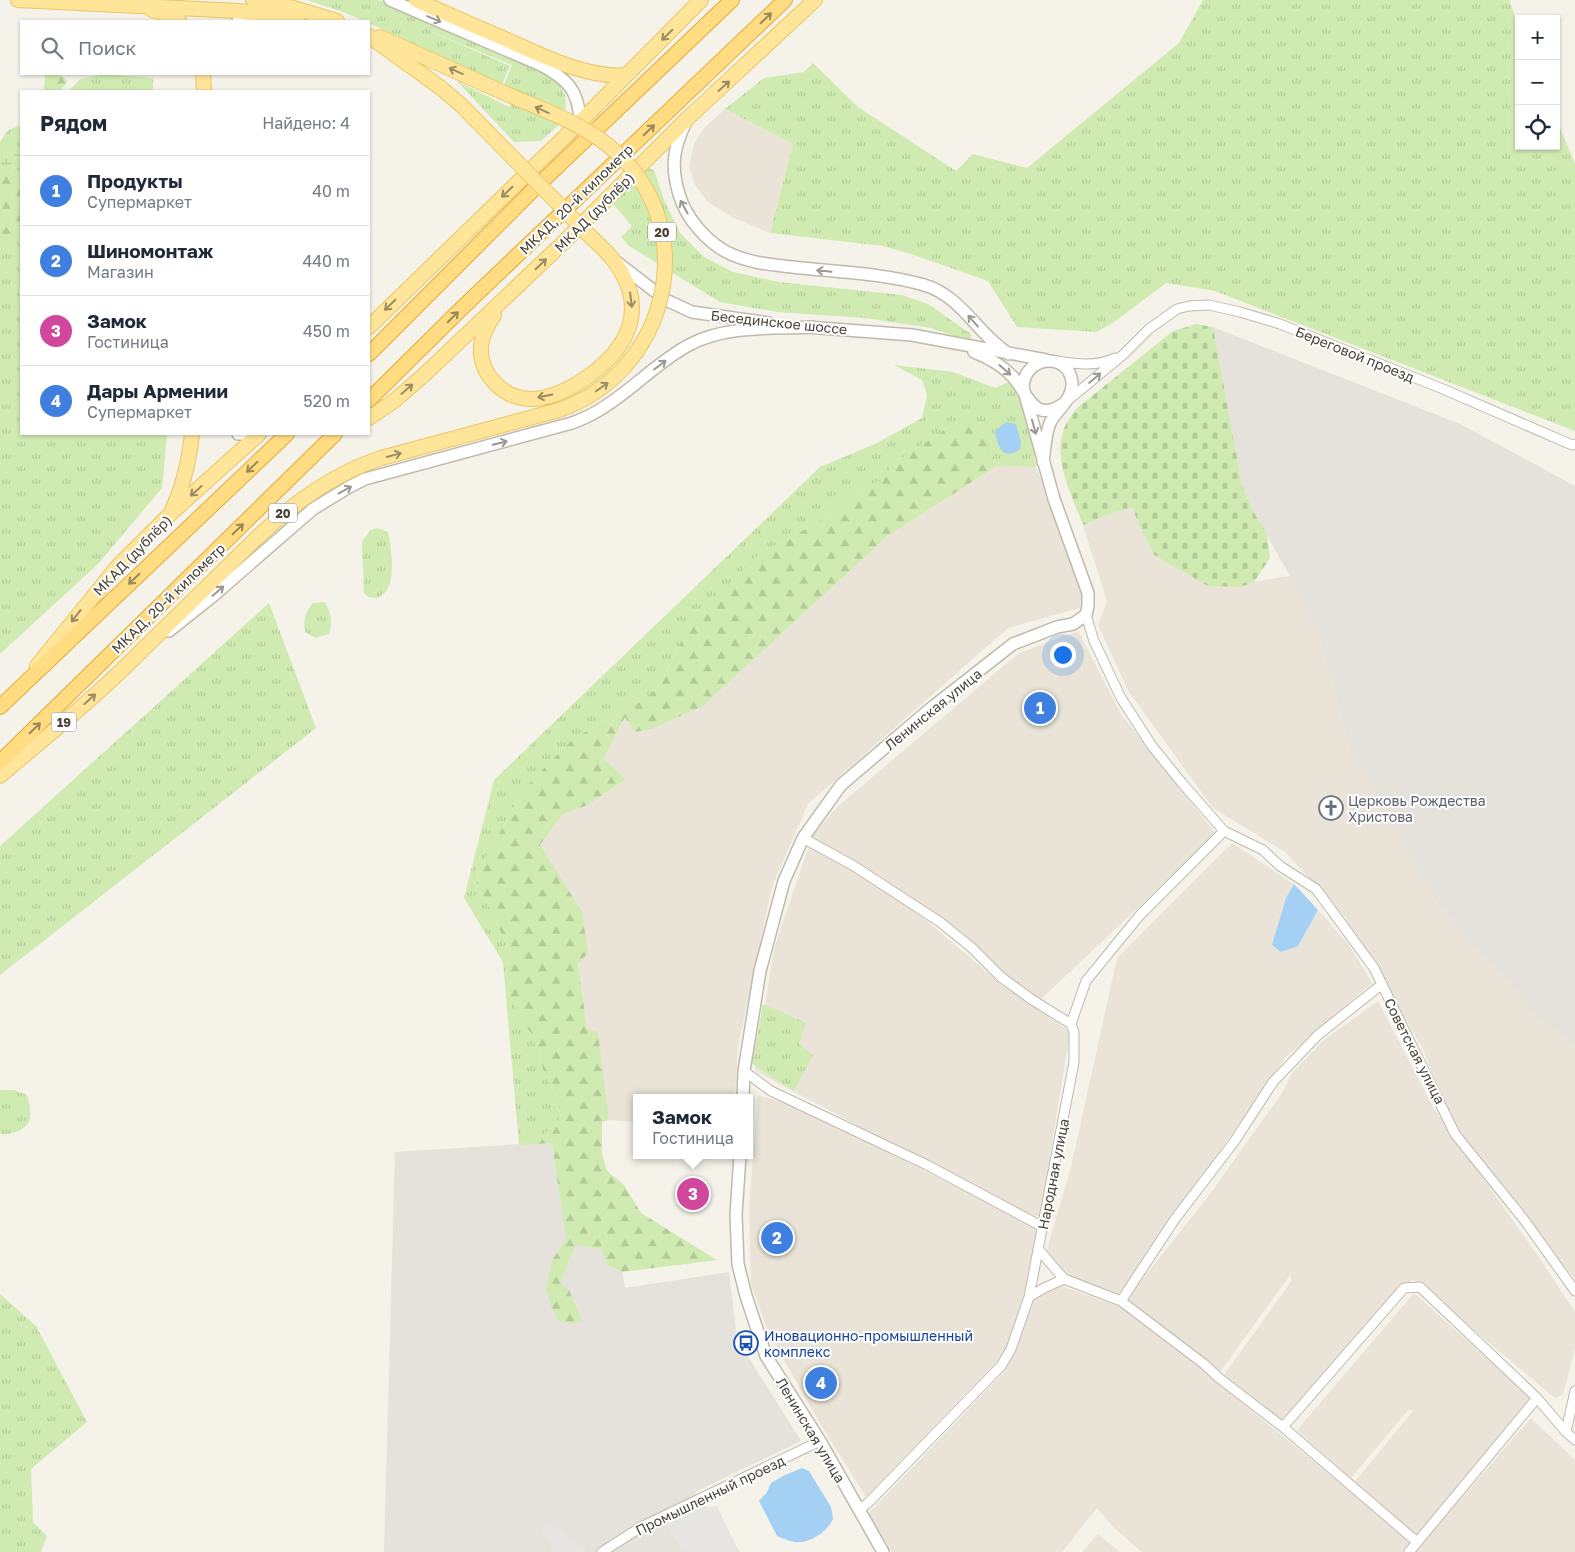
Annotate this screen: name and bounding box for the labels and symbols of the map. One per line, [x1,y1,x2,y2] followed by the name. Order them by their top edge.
[760,12,773,24] one-way arrow
[426,15,441,25] one-way arrow
[661,28,673,41] one-way arrow
[449,65,464,75] one-way arrow
[717,80,730,92] one-way arrow
[535,104,550,114] one-way arrow
[642,124,655,136] one-way arrow
[516,140,636,258] street label: МКАД, 20-й километр
[551,169,637,255] street label: МКАД (дублёр)
[501,186,513,198] one-way arrow
[679,201,689,215] one-way arrow
[648,222,676,242] road number: 20
[534,258,547,270] one-way arrow
[817,266,833,276] one-way arrow
[626,291,636,307] one-way arrow
[385,299,397,311] one-way arrow
[710,306,848,338] street label: Бесединское шоссе
[447,311,459,323] one-way arrow
[968,314,979,327] one-way arrow
[1293,322,1417,386] street label: Береговой проезд
[653,360,667,370] one-way arrow
[999,365,1012,376] one-way arrow
[1089,372,1102,383] one-way arrow
[595,382,609,392] one-way arrow
[401,383,414,395] one-way arrow
[537,392,553,401] one-way arrow
[1029,419,1039,435] one-way arrow
[491,438,507,447] one-way arrow
[386,449,402,459] one-way arrow
[245,461,258,473] one-way arrow
[190,485,203,497] one-way arrow
[337,485,352,495] one-way arrow
[269,503,297,522] road number: 20
[89,511,175,599] street label: МКАД (дублёр)
[232,523,245,535] one-way arrow
[108,539,228,657] street label: МКАД, 20-й километр
[128,573,140,585] one-way arrow
[212,586,225,597] one-way arrow
[71,609,81,623] one-way arrow
[1050,642,1076,668] your location
[881,665,985,753] street label: Ленинская улица
[1024,689,1056,727] pin: 1
[84,693,97,704] one-way arrow
[52,712,76,732] road number: 19
[29,722,41,734] one-way arrow
[1348,792,1486,825] place label: Церковь Рождества Христова
[1318,795,1344,821] church icon: Церковь Рождества Христова
[1381,995,1449,1107] street label: Советская улица
[1034,1117,1072,1231] street label: Народная улица
[677,1175,709,1213] pin: 3
[761,1219,793,1257] pin: 2
[764,1327,973,1360] place label: Иновационно-промышленный комплекс
[733,1330,759,1356] bus stop icon: Иновационно-промышленный комплекс
[805,1364,837,1402] pin: 4
[773,1374,849,1486] street label: Ленинская улица
[633,1451,788,1539] street label: Промышленный проезд

